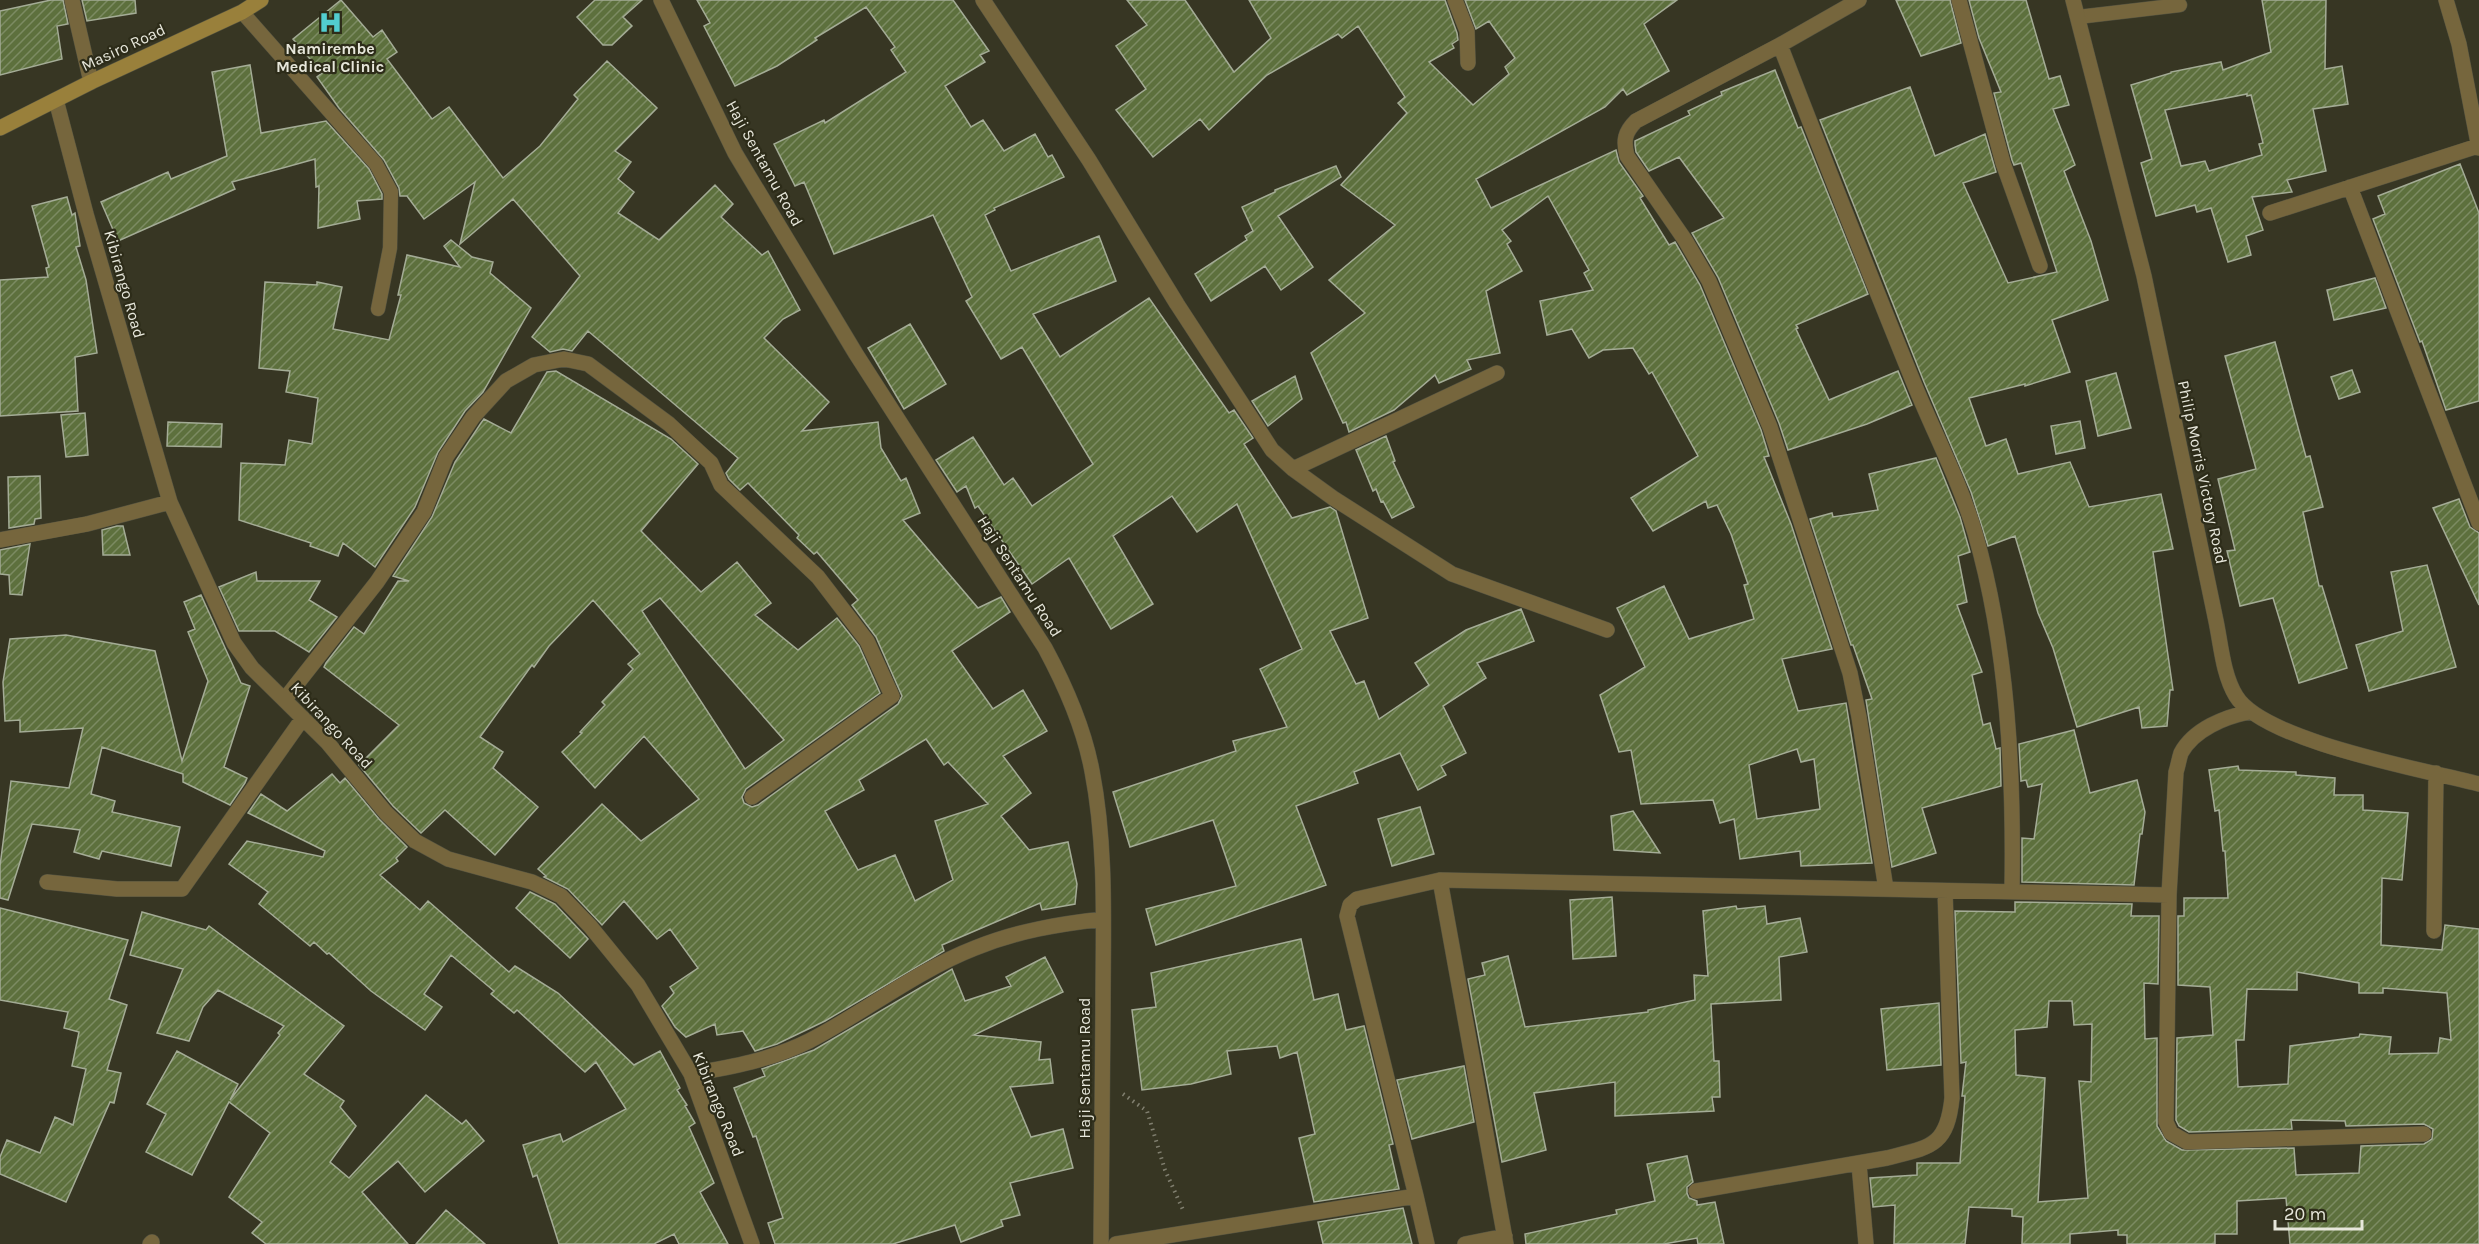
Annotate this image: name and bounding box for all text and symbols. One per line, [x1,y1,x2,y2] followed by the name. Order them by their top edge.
[317,10,343,36] hospital icon: Namirembe Medical Clinic
[78,20,168,75] street label: Masiro Road
[276,39,384,76] place label: Namirembe Medical Clinic
[722,97,807,229] street label: Haji Sentamu Road
[100,228,149,340] street label: Kibirango Road
[2174,379,2231,566] street label: Philip Morris Victory Road
[973,512,1066,640] street label: Haji Sentamu Road
[287,678,377,773] street label: Kibirango Road
[1075,998,1094,1138] street label: Haji Sentamu Road
[689,1049,748,1159] street label: Kibirango Road
[2275,1193,2362,1231] scale bar
[2284,1203,2326,1225] text: 20 m

